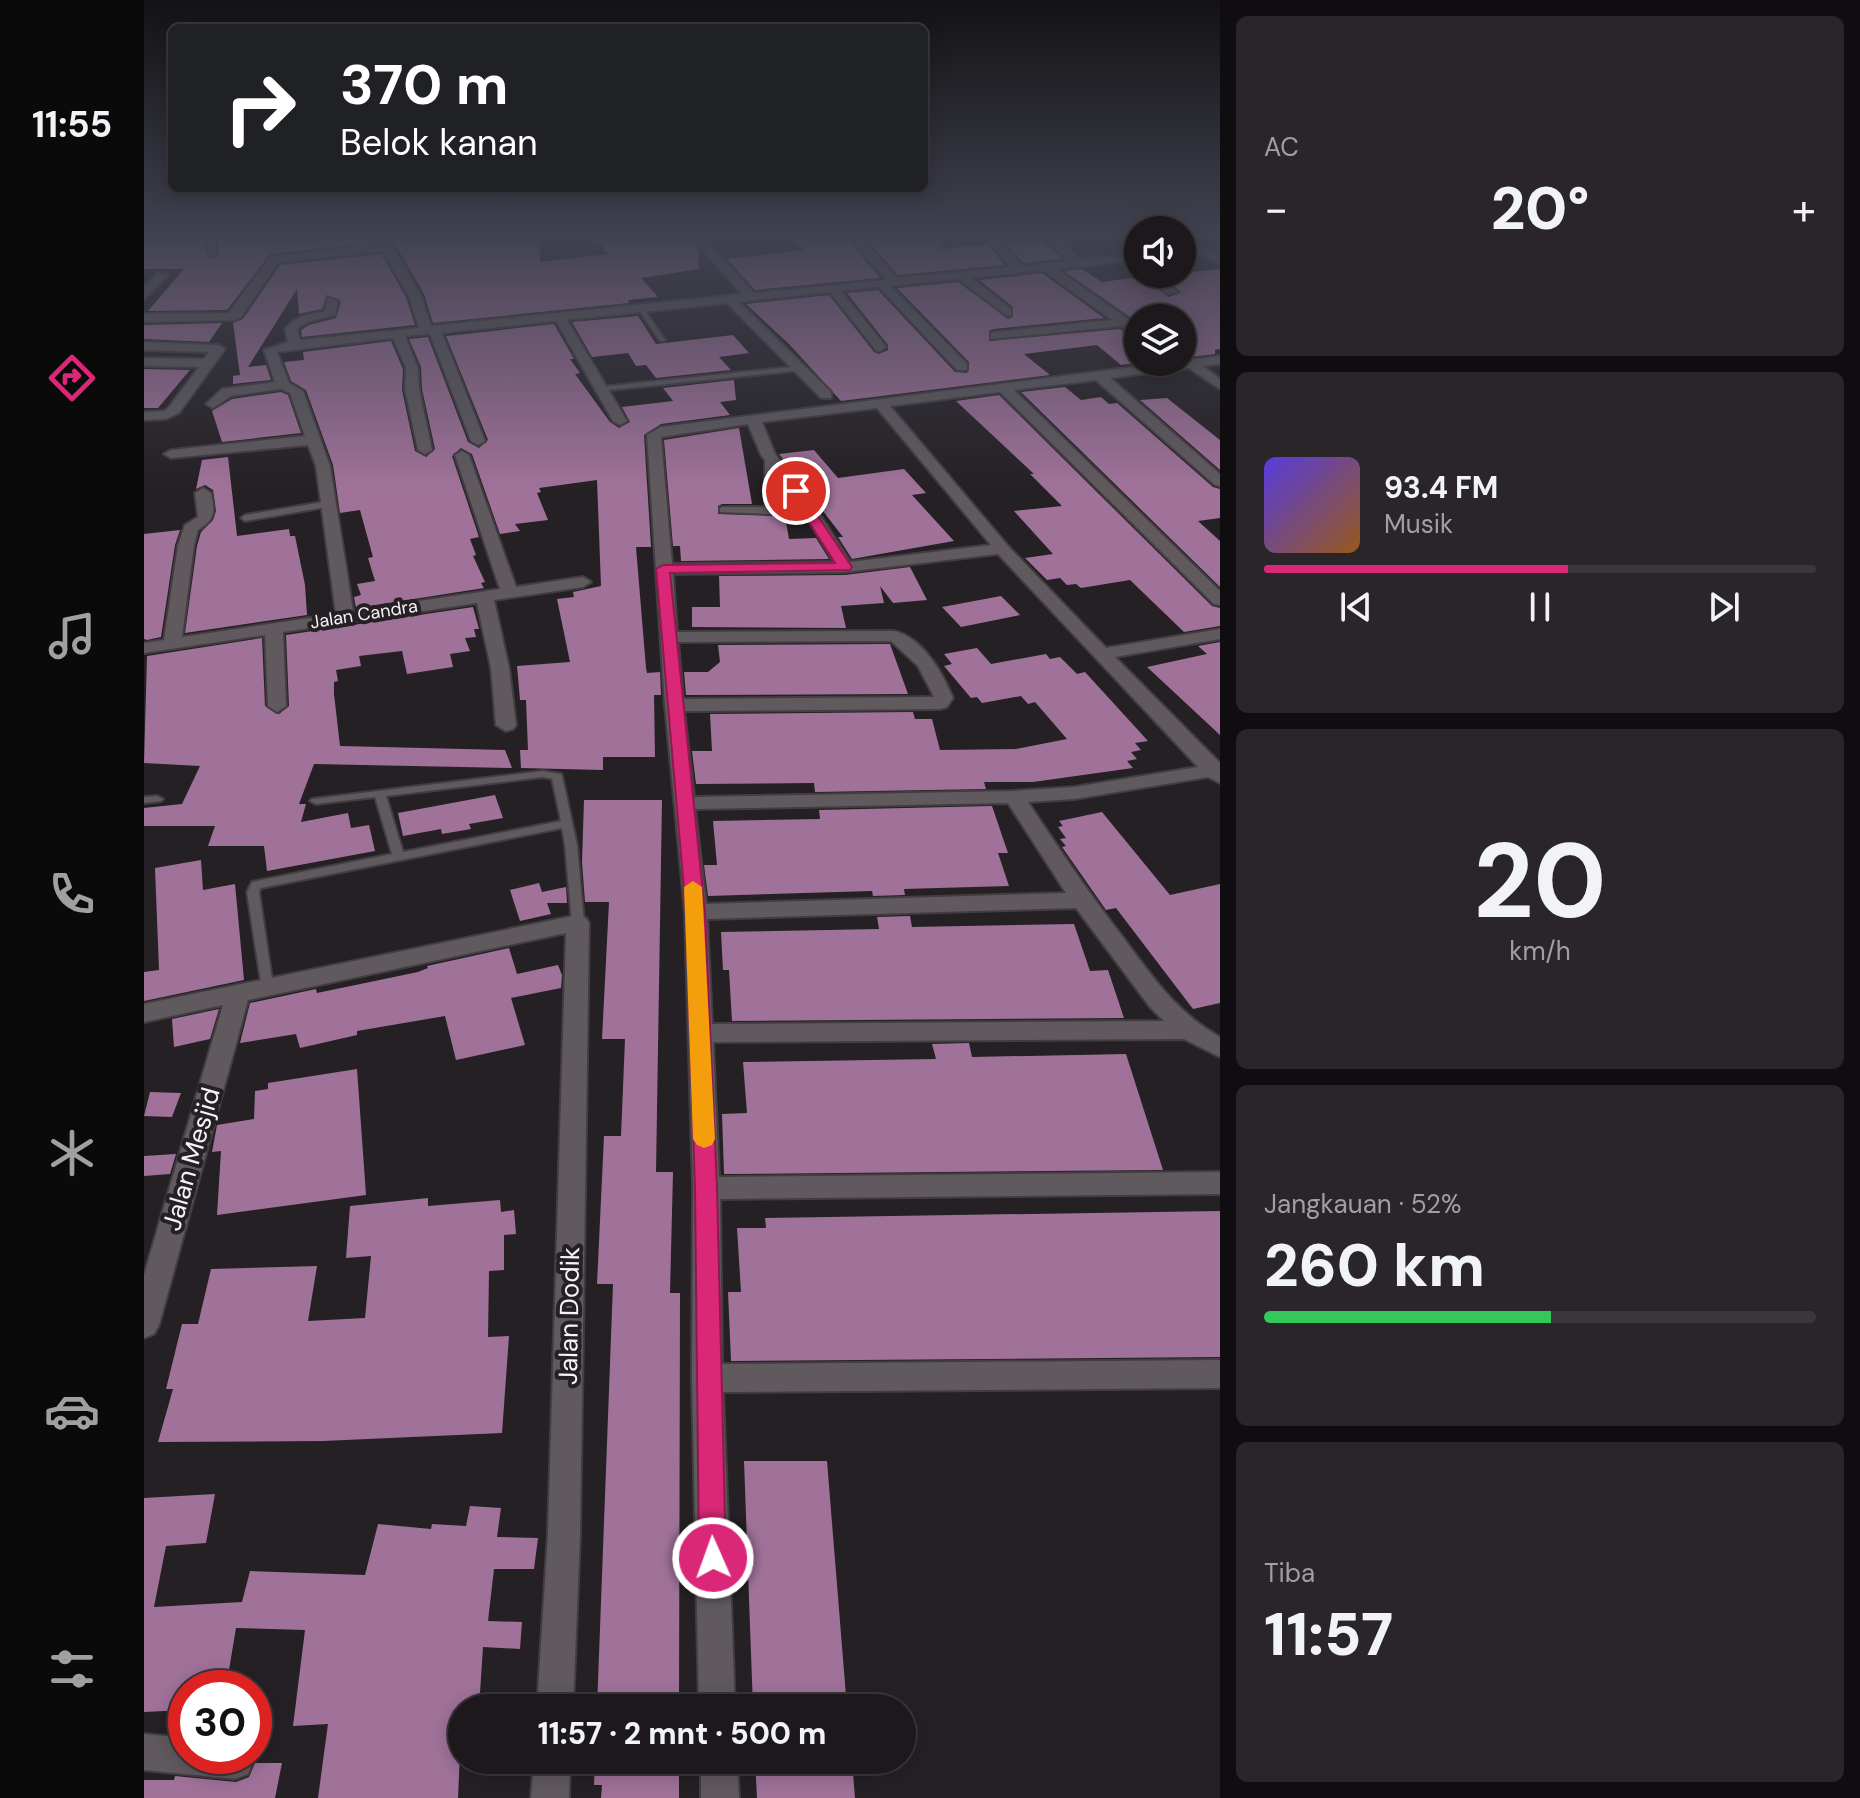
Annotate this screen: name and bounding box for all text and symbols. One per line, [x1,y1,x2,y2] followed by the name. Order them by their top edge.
[340,48,508,121] text: 370 m
[208,56,312,160] icon: right
[32,101,112,148] text: 11:55
[340,119,538,166] text: Belok kanan
[1264,130,1299,164] text: AC
[1491,169,1589,248] text: 20°
[1264,180,1288,238] text: −
[1792,180,1816,238] text: +
[1124,216,1196,376] map controls
[1124,216,1196,288] button: sound
[1124,304,1196,376] button: layers
[44,350,100,406] icon: directions
[762,457,830,525] pin
[1384,468,1498,507] text: 93.4 FM
[774,469,818,513] icon: arrive
[1384,507,1453,541] text: Musik
[1334,585,1378,629] icon: previous
[1518,585,1562,629] icon: pause
[1702,585,1746,629] icon: next
[309,594,419,634] street label: Jalan Candra
[44,608,100,664] icon: music
[1474,814,1606,949] text: 20
[44,866,100,922] icon: phone
[1509,934,1571,968] text: km/h
[154,1083,228,1235] street label: Jalan Mesjid
[44,1125,100,1181] icon: climate
[1264,1187,1462,1221] text: Jangkauan · 52%
[1264,1226,1485,1305] text: 260 km
[551,1247,587,1385] street label: Jalan Dodik
[44,1383,100,1439] icon: car
[671,1516,755,1600] position arrow
[1264,1556,1315,1590] text: Tiba
[1264,1595,1393,1674] text: 11:57
[44,1641,100,1697] icon: filters
[168,1670,272,1774] speed limit sign: 30
[538,1714,826,1753] text: 11:57 · 2 mnt · 500 m

